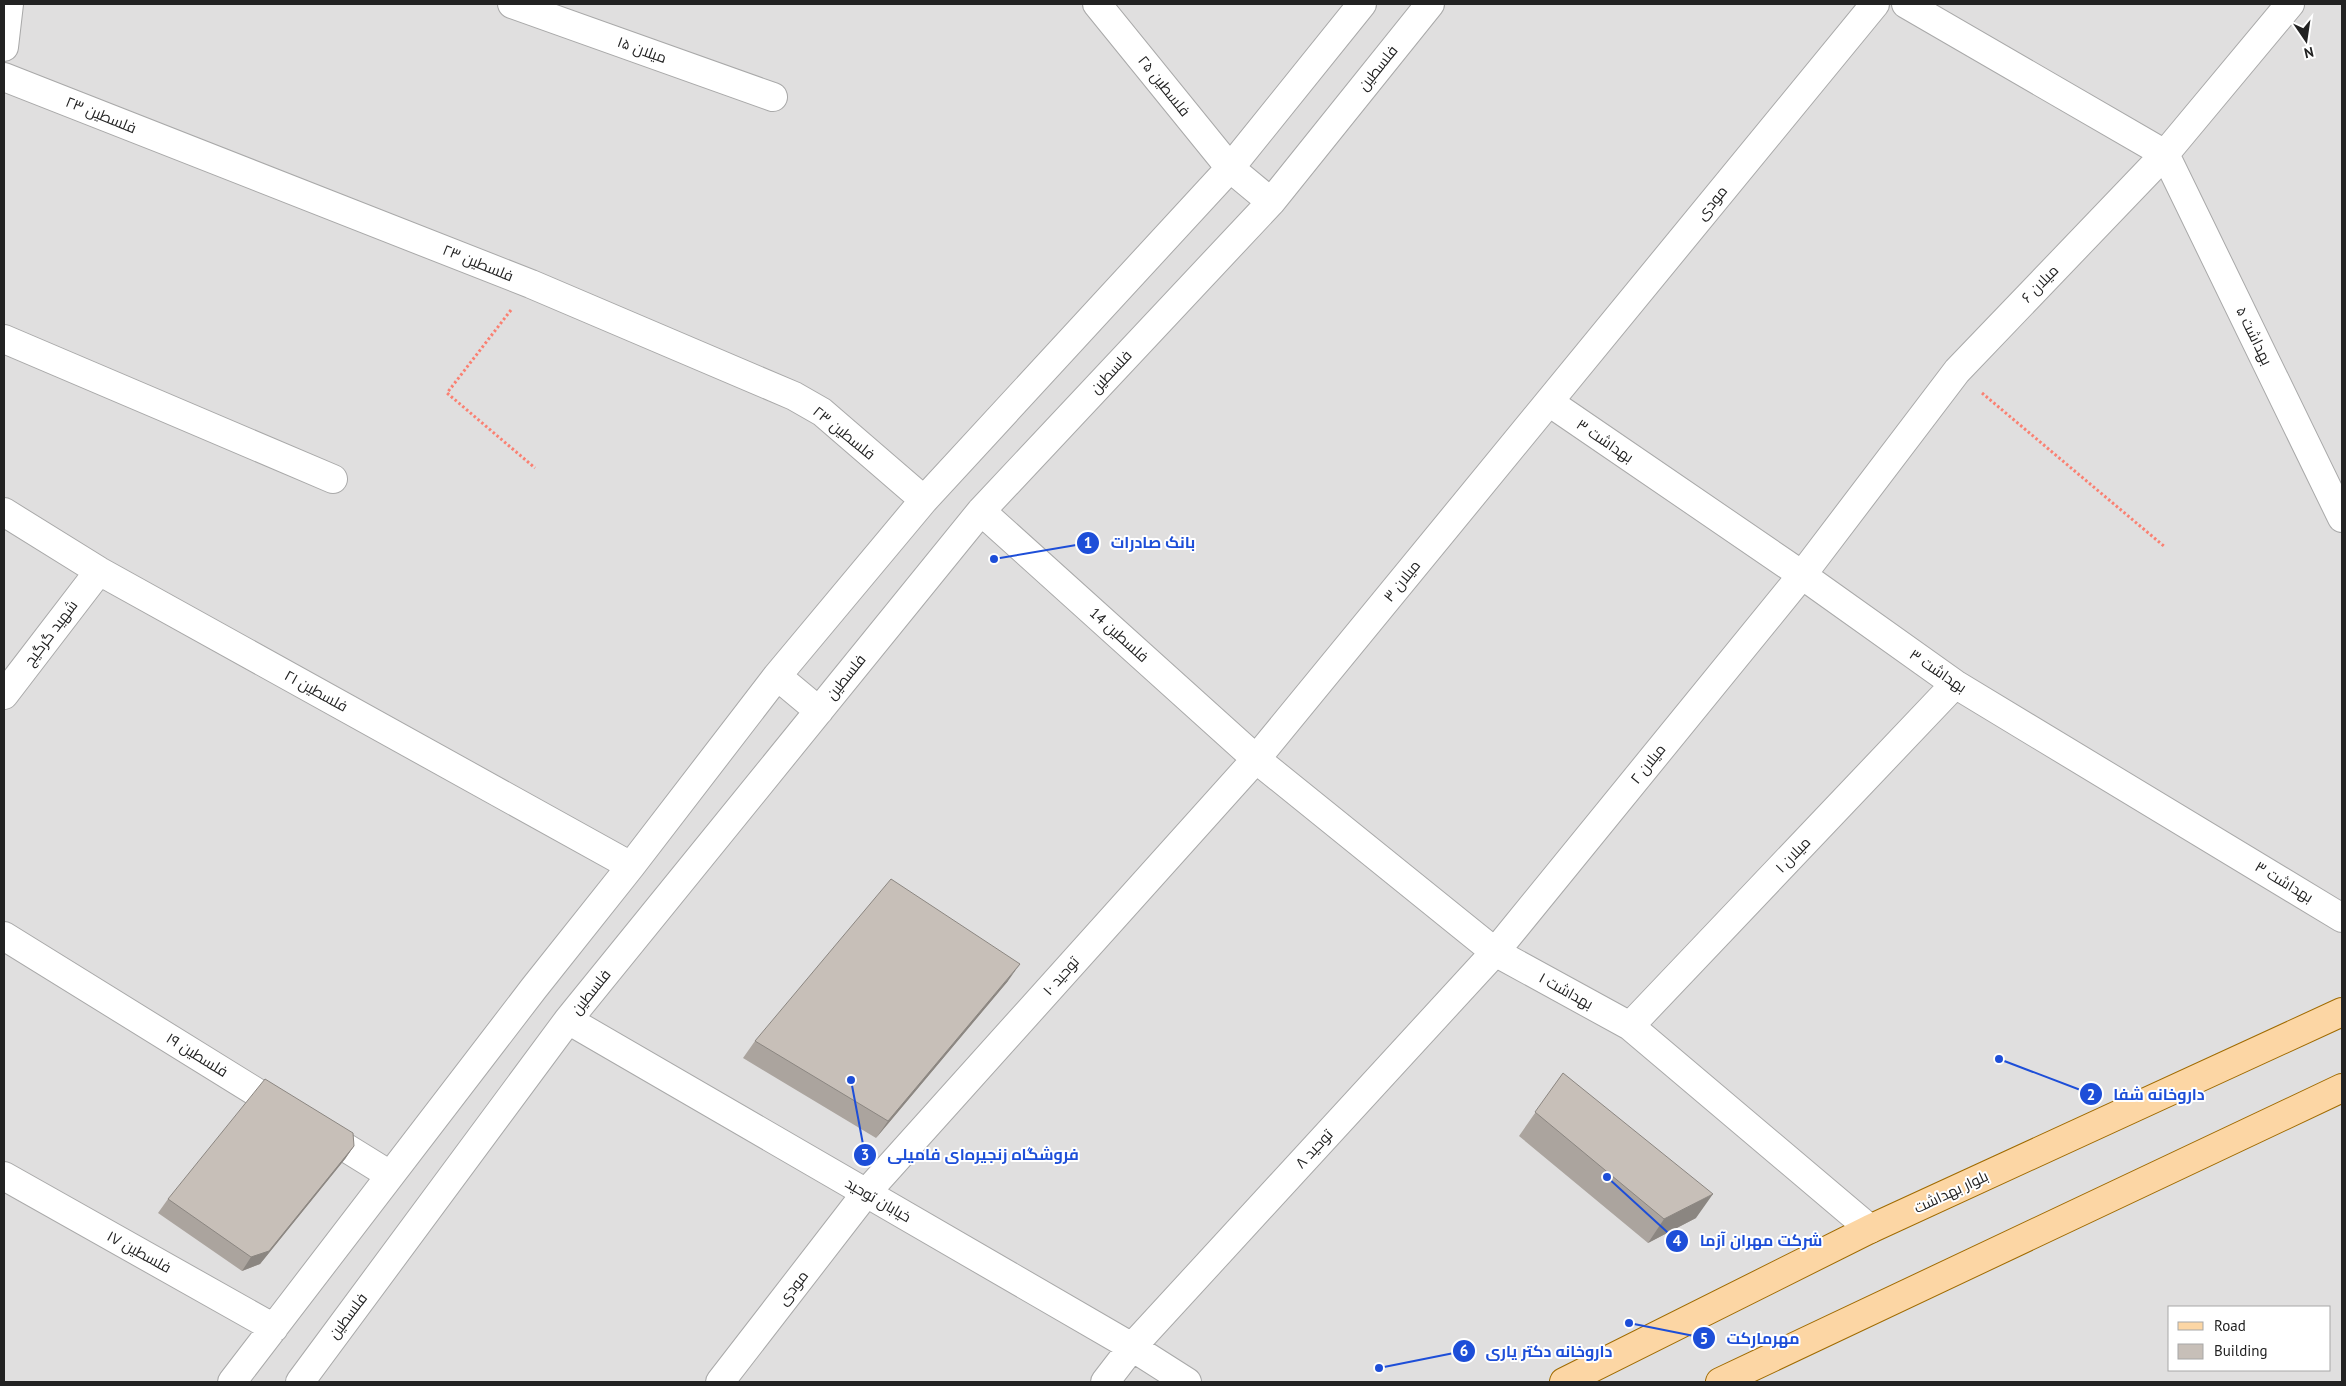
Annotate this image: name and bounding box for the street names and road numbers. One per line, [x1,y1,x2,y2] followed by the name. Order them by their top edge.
[615,32,669,68] street label: میلان ۱۵
[1354,41,1402,95] street label: فلسطین
[1133,51,1195,121] street label: فلسطین ۲۵
[63,92,139,138] street label: فلسطین ۲۳
[1692,182,1732,224] street label: مودی
[440,240,516,286] street label: فلسطین ۲۳
[2017,261,2063,307] street label: میلان ۶
[2231,303,2277,369] street label: بهداشت ۵
[1086,346,1136,398] street label: فلسطین
[809,402,879,464] street label: فلسطین ۲۳
[1573,415,1637,467] street label: بهداشت ۳
[1379,556,1425,606] street label: میلان ۳
[20,596,83,670] street label: شهید گرگیج
[1085,603,1153,667] street label: فلسطین 14
[1906,645,1970,697] street label: بهداشت ۳
[822,650,870,704] street label: فلسطین
[281,665,351,717] street label: فلسطین ۲۱
[1626,740,1670,788] street label: میلان ۲
[1771,833,1815,877] street label: میلان ۱
[2251,857,2317,907] street label: بهداشت ۳
[1038,952,1083,999] street label: توحید ۱۰
[567,965,615,1019] street label: فلسطین
[1535,968,1597,1014] street label: بهداشت ۱
[162,1028,232,1082] street label: فلسطین ۱۹
[1291,1125,1337,1172] street label: توحید ۸
[1911,1166,1991,1218] street label: بلوار بهداشت
[841,1173,915,1227] street label: خیابان توحید
[103,1226,175,1278] street label: فلسطین ۱۷
[773,1266,813,1310] street label: مودی
[324,1289,372,1343] street label: فلسطین

